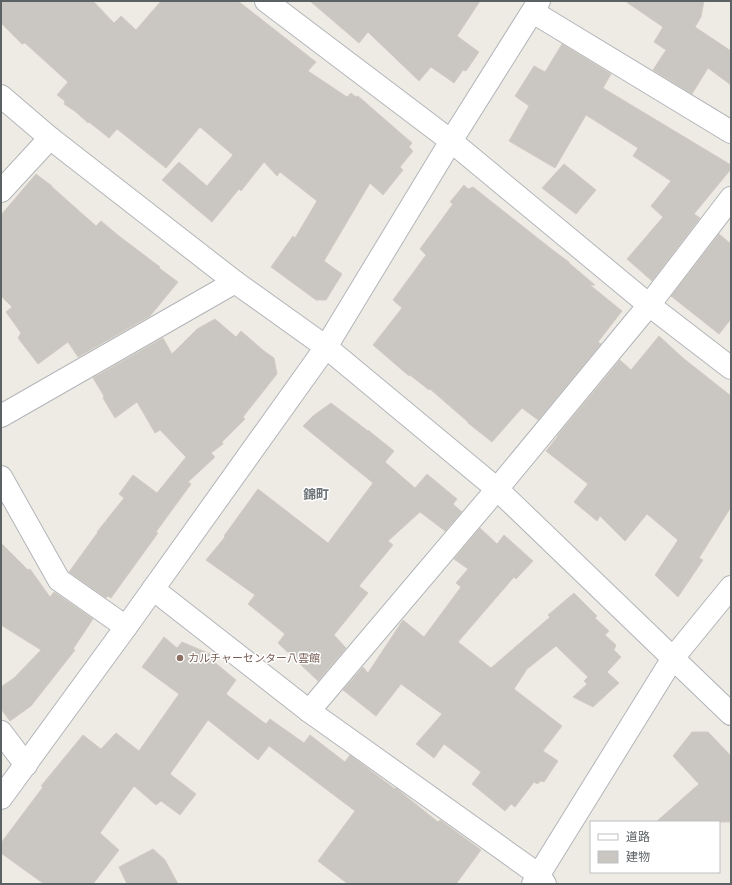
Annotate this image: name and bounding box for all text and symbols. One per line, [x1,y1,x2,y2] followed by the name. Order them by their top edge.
[303,487,329,502] district label: 錦町
[188,652,320,665] place label: カルチャーセンター八雲館
[175,653,185,663] marker: カルチャーセンター八雲館
[590,821,720,873] legend
[626,830,650,844] text: 道路
[626,850,650,864] text: 建物

